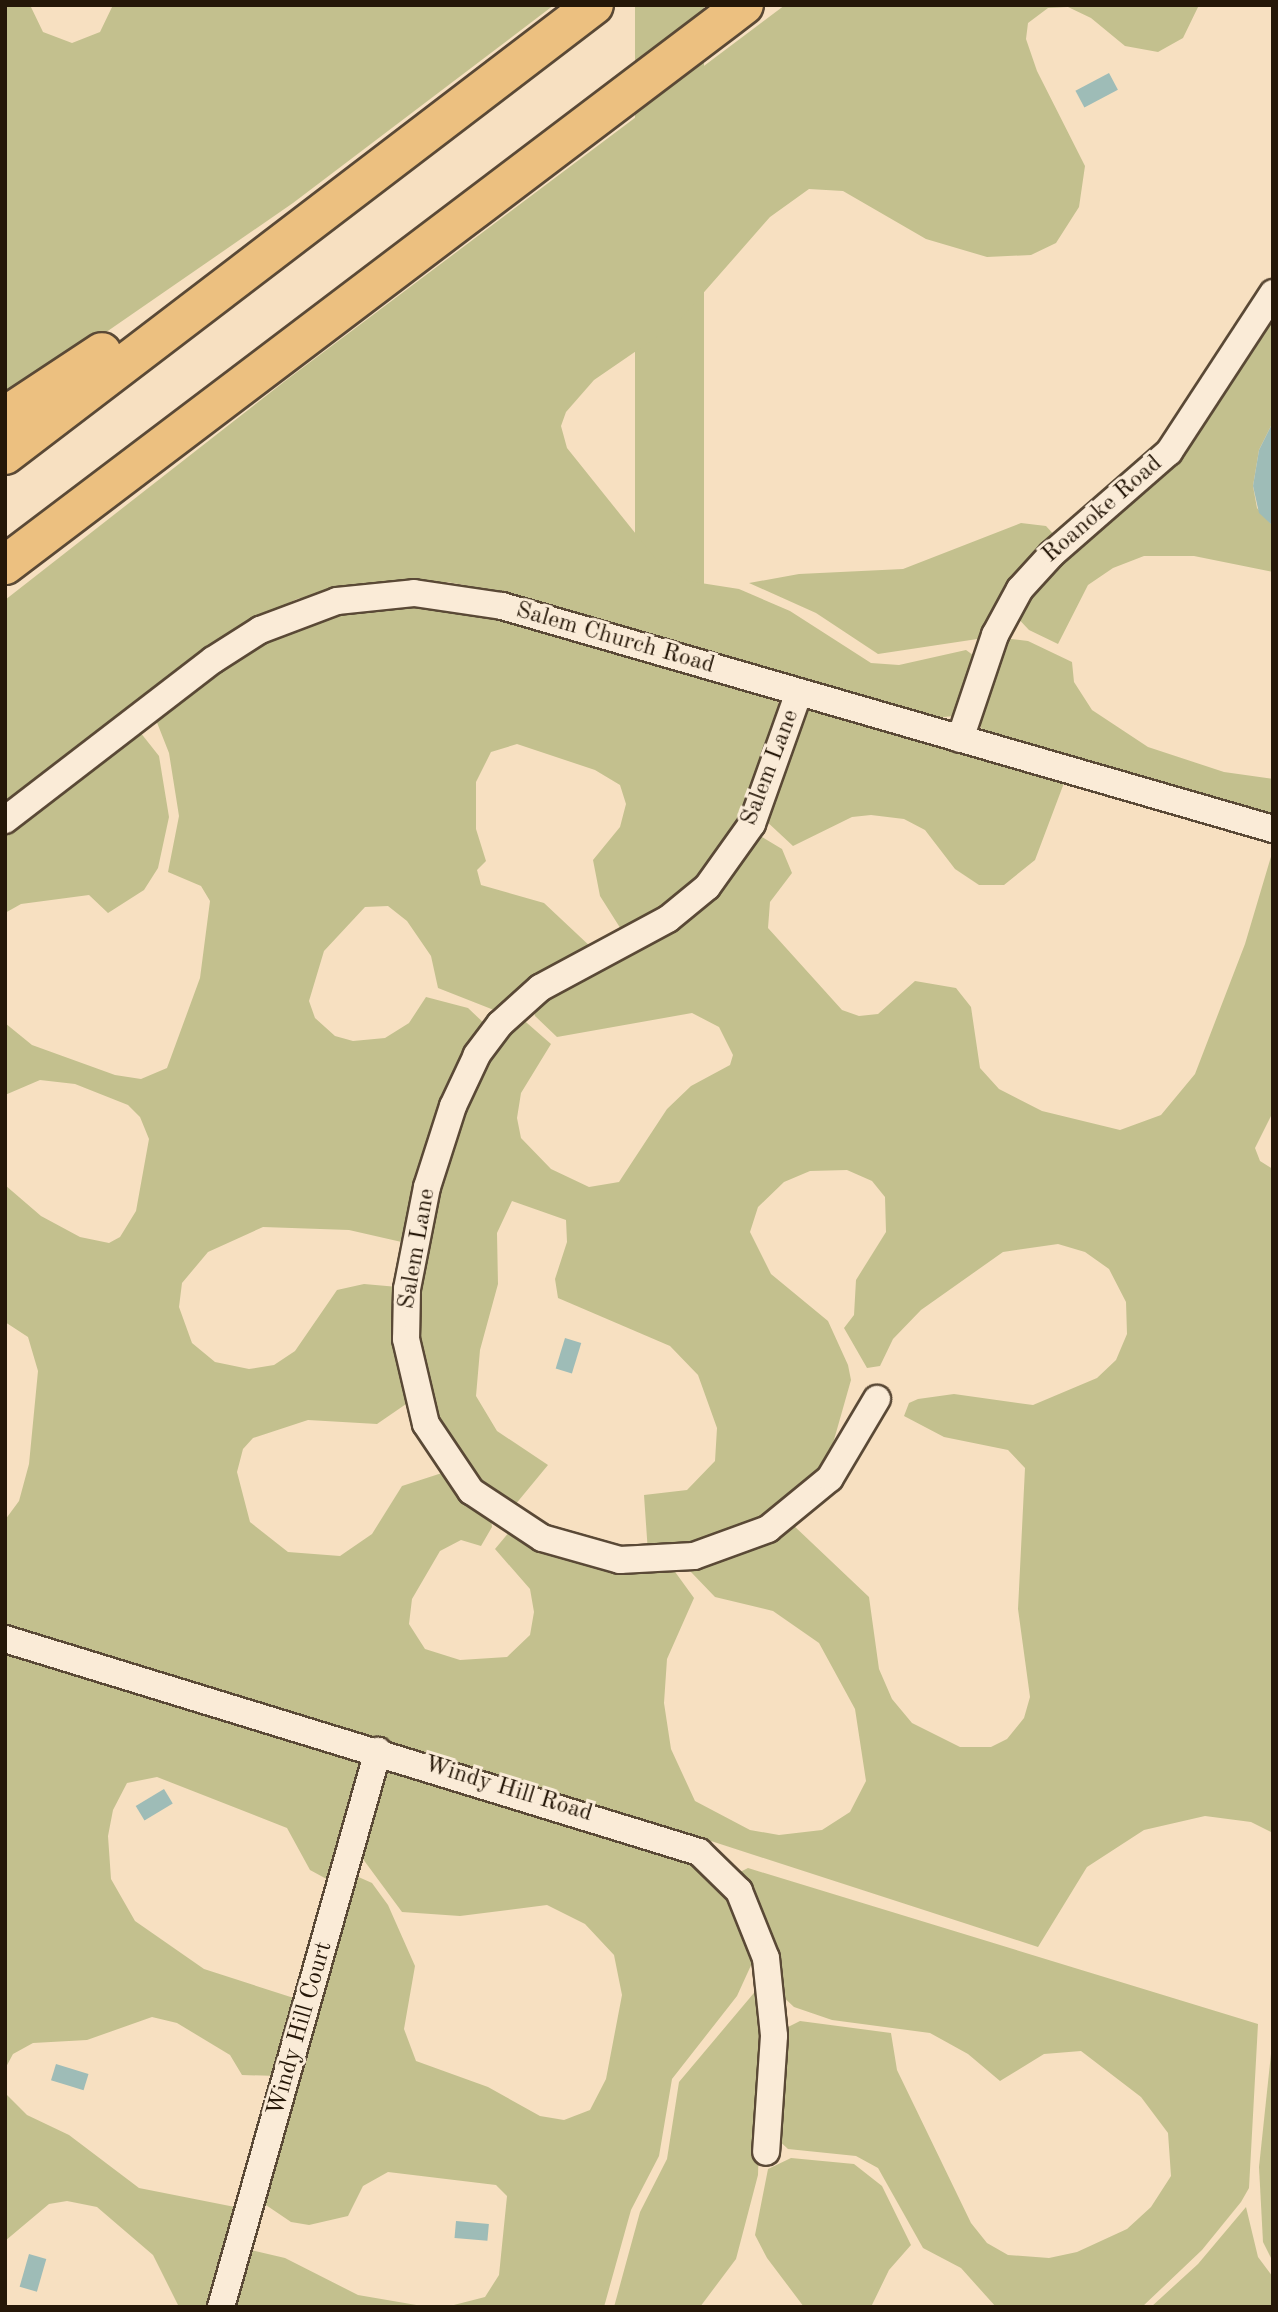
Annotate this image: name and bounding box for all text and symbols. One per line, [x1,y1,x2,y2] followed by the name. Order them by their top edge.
[1037,450,1169,570] street label: Roanoke Road
[512,597,718,681] street label: Salem Church Road
[736,706,806,830] street label: Salem Lane
[393,1186,443,1312] street label: Salem Lane
[420,1751,596,1829] street label: Windy Hill Road
[262,1938,340,2120] street label: Windy Hill Court

